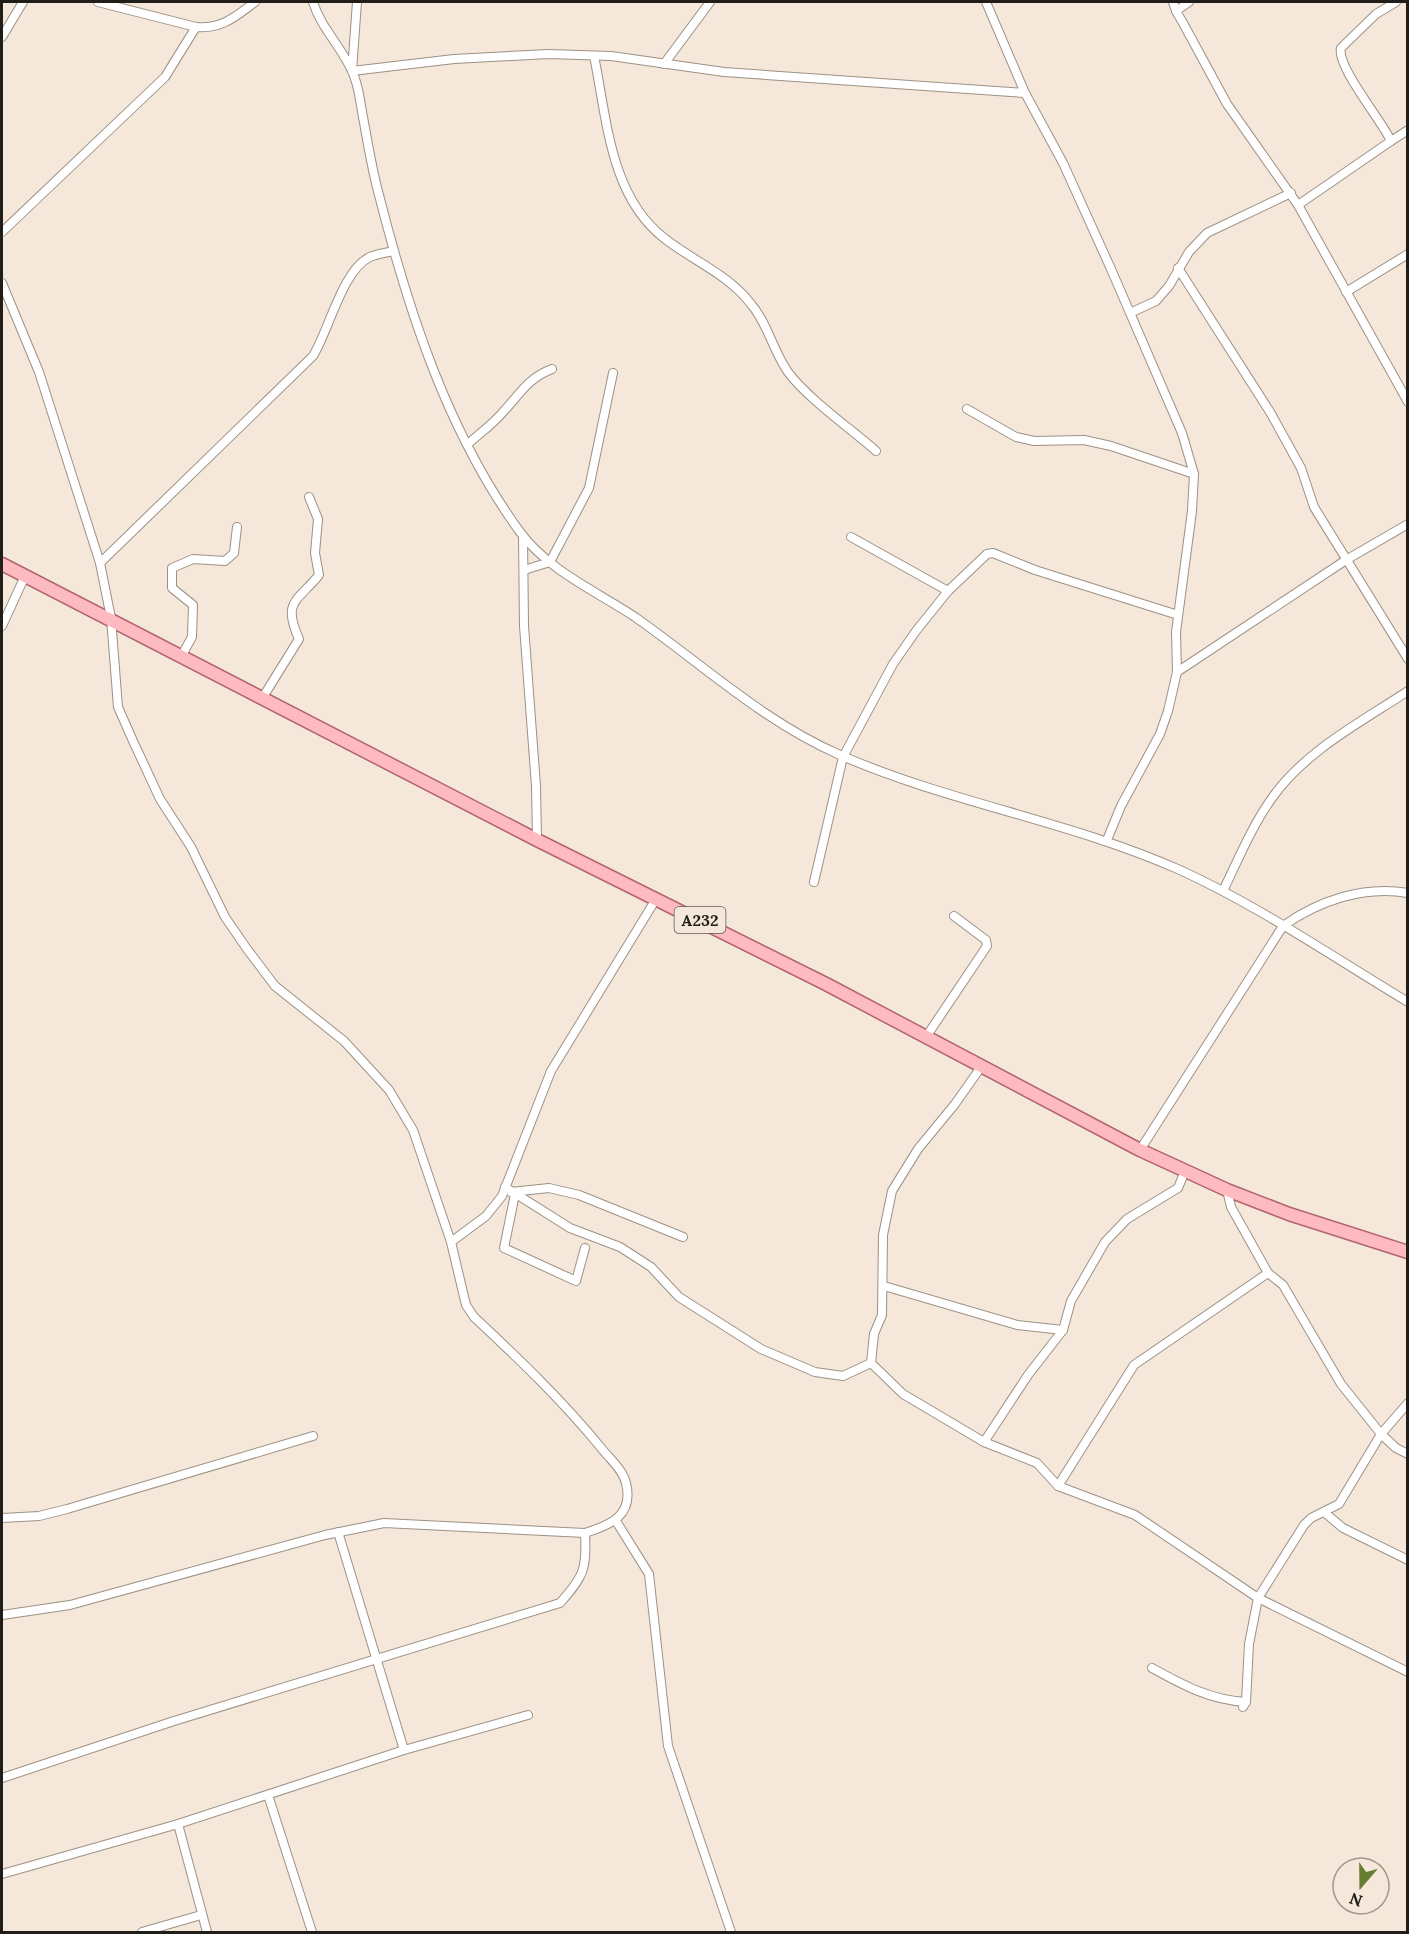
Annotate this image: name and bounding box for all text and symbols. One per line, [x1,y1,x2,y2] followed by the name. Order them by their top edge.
[674,907,726,933] road number: A232
[1331,1856,1391,1916] north arrow
[1347,1889,1365,1912] text: N

